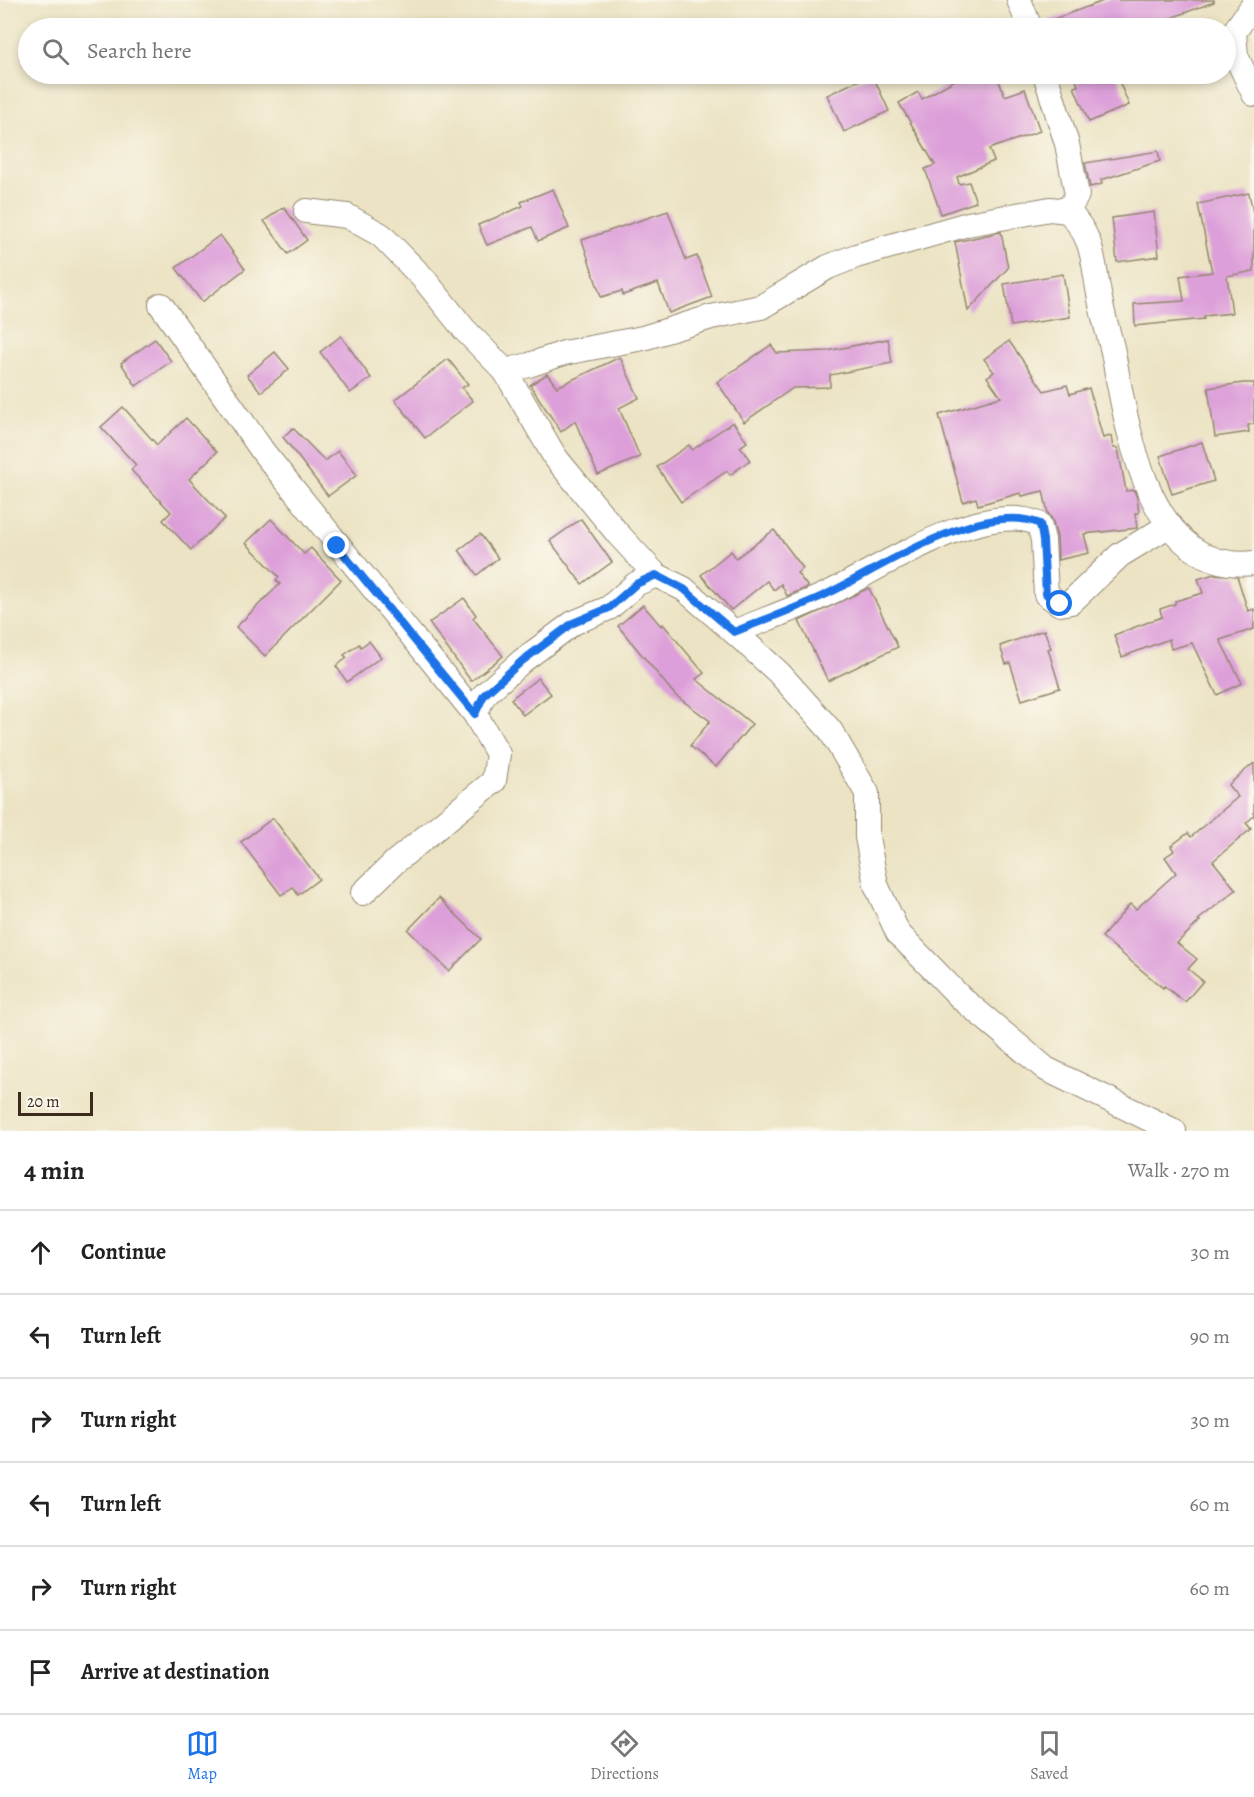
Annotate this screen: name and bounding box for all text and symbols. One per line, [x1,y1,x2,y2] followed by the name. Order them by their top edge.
[18,18,1236,84] search box
[39,35,72,68] icon: search
[87,36,192,66] text: Search here
[323,532,349,558] route end
[1046,590,1072,616] route start
[18,1089,93,1116] scale bar
[27,1091,60,1113] text: 20 m
[24,1153,85,1188] text: 4 min
[1128,1157,1230,1184] text: Walk · 270 m
[24,1236,57,1269] icon: ahead
[81,1237,166,1267] text: Continue
[1190,1239,1230,1266] text: 30 m
[24,1320,57,1353] icon: left
[81,1321,161,1351] text: Turn left
[1190,1323,1230,1350] text: 90 m
[24,1404,57,1437] icon: right
[81,1405,177,1435] text: Turn right
[1190,1407,1230,1434] text: 30 m
[24,1488,57,1521] icon: left
[81,1489,161,1519] text: Turn left
[1190,1491,1230,1518] text: 60 m
[24,1572,57,1605] icon: right
[81,1573,177,1603] text: Turn right
[1190,1575,1230,1602] text: 60 m
[24,1656,57,1689] icon: arrive
[81,1657,270,1687] text: Arrive at destination
[186,1727,219,1785] tab: Map
[590,1727,659,1785] tab: Directions
[1030,1727,1068,1785] tab: Saved

